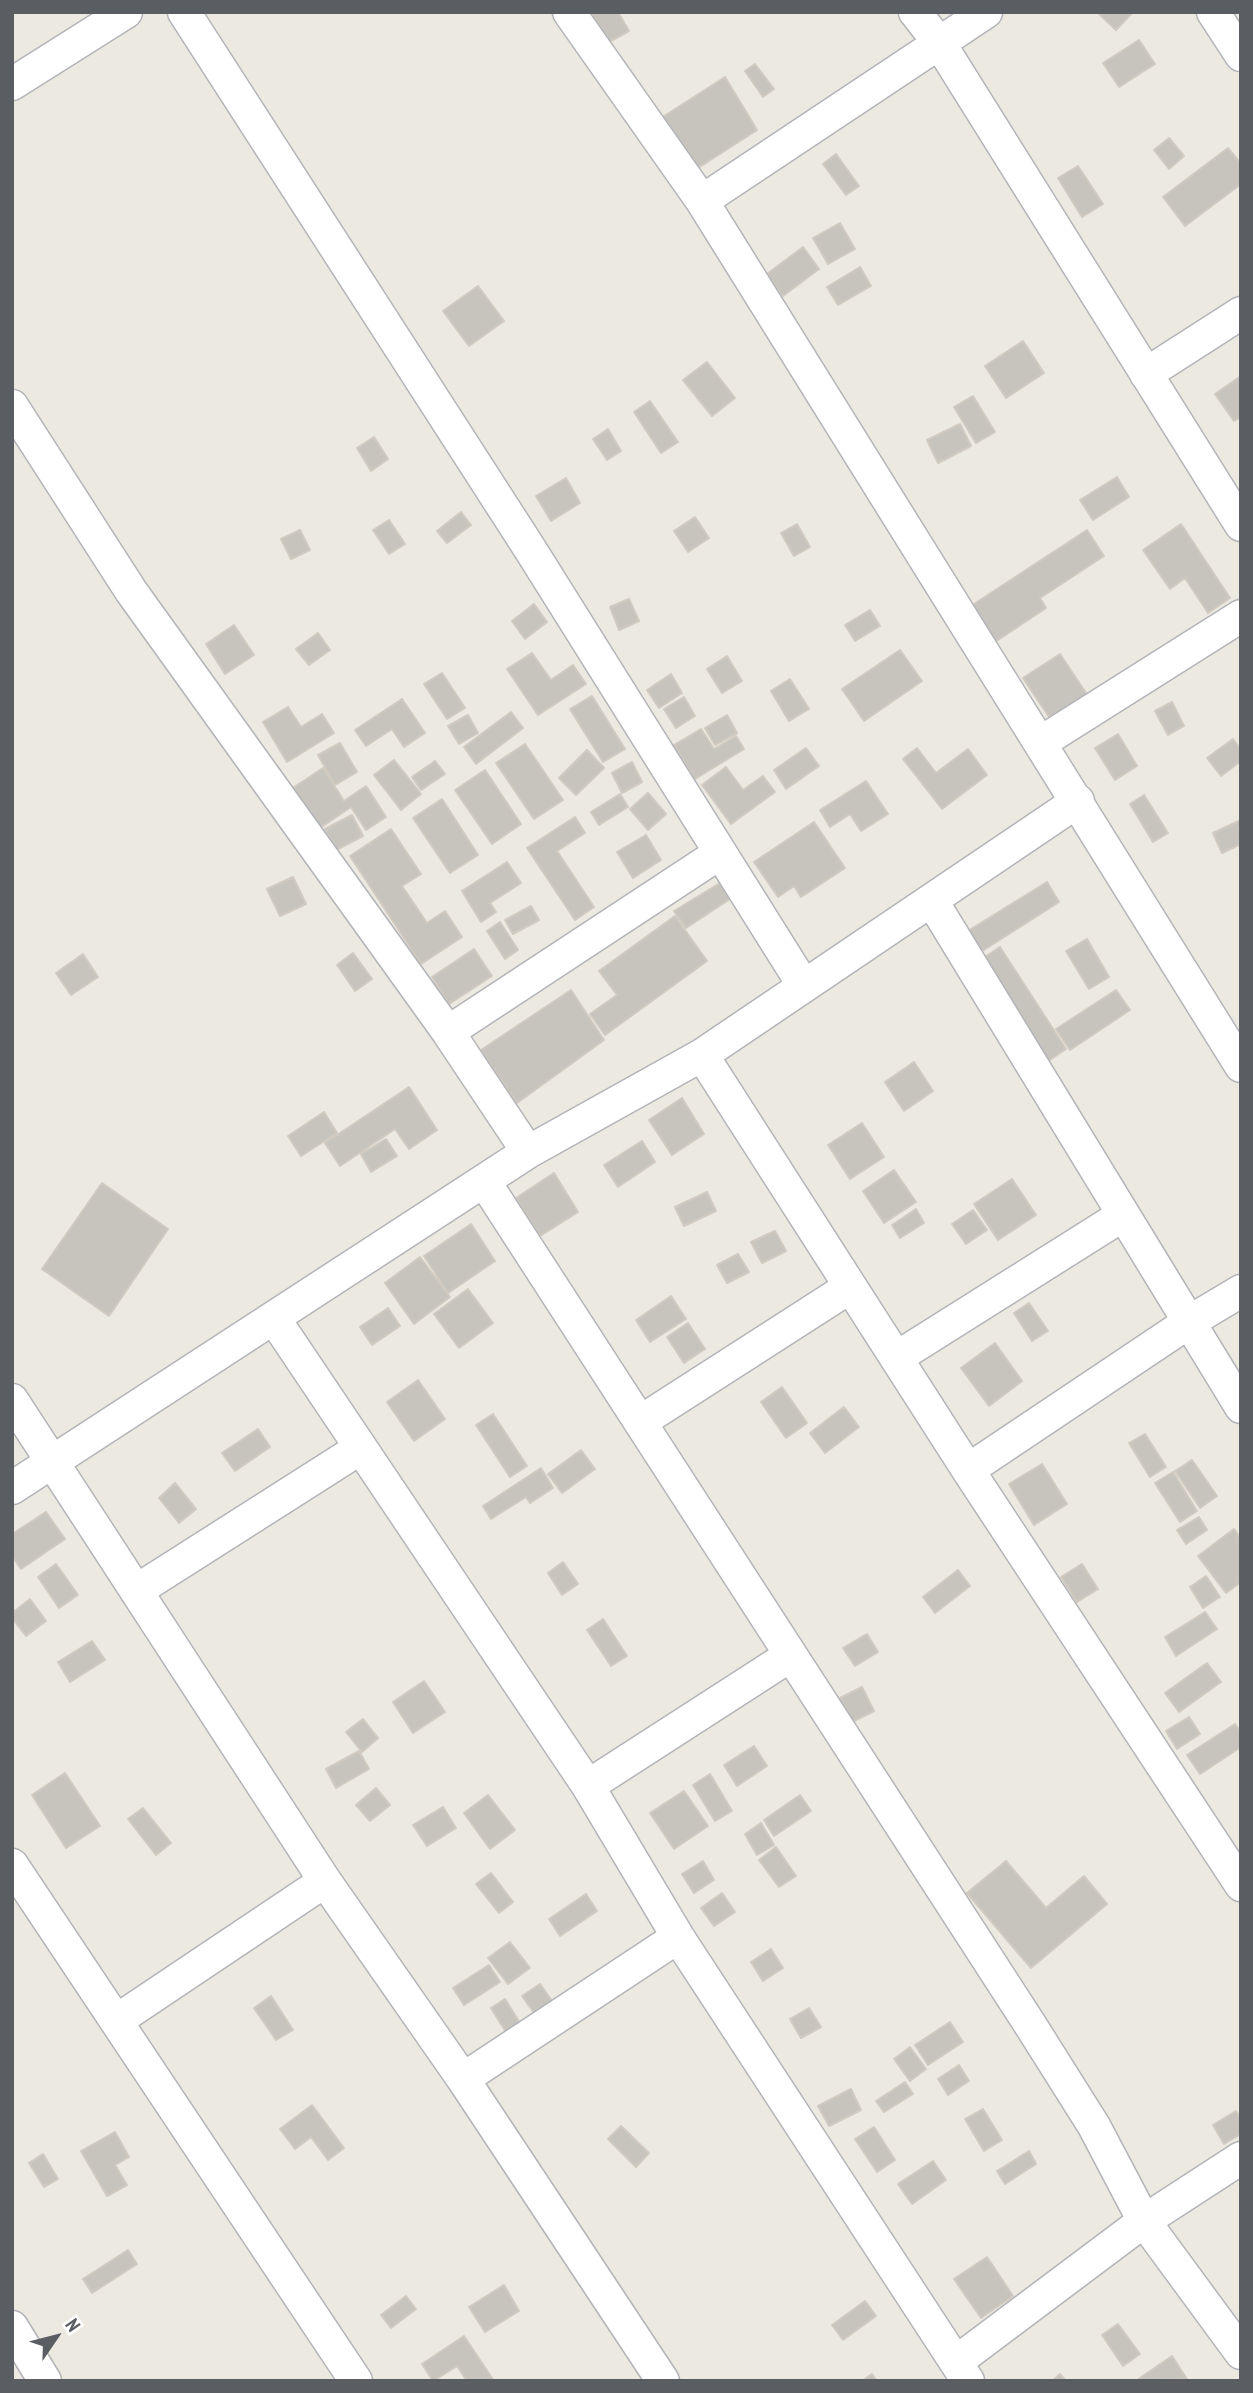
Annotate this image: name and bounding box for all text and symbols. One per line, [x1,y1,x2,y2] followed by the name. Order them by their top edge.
[21,2302,91,2372] north arrow
[60,2314,86,2336] text: N

